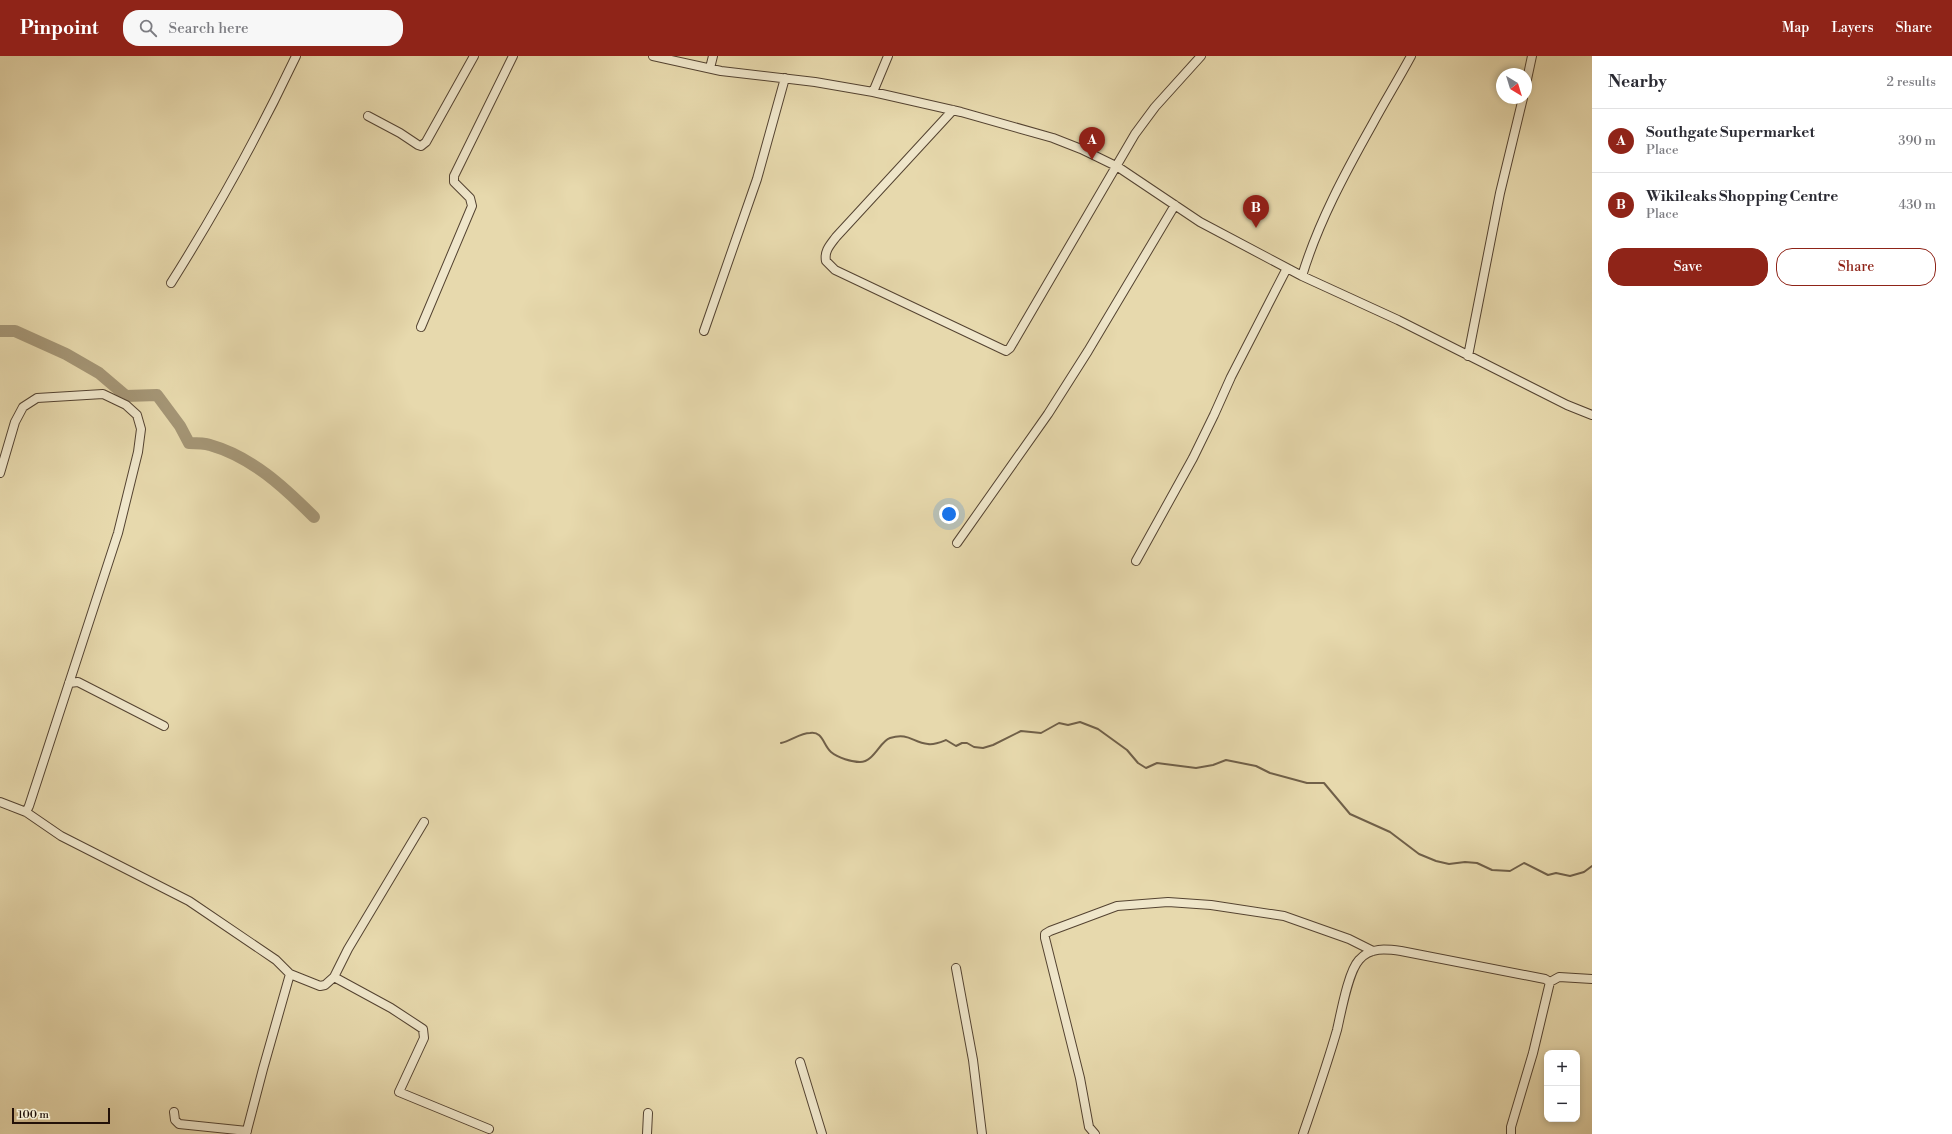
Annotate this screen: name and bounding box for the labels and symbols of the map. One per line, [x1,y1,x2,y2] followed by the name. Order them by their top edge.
[1496,68,1532,104] north arrow
[1079,127,1105,160] pin: A
[1243,195,1269,228] pin: B
[939,504,959,524] your location
[12,1106,110,1125] scale bar

